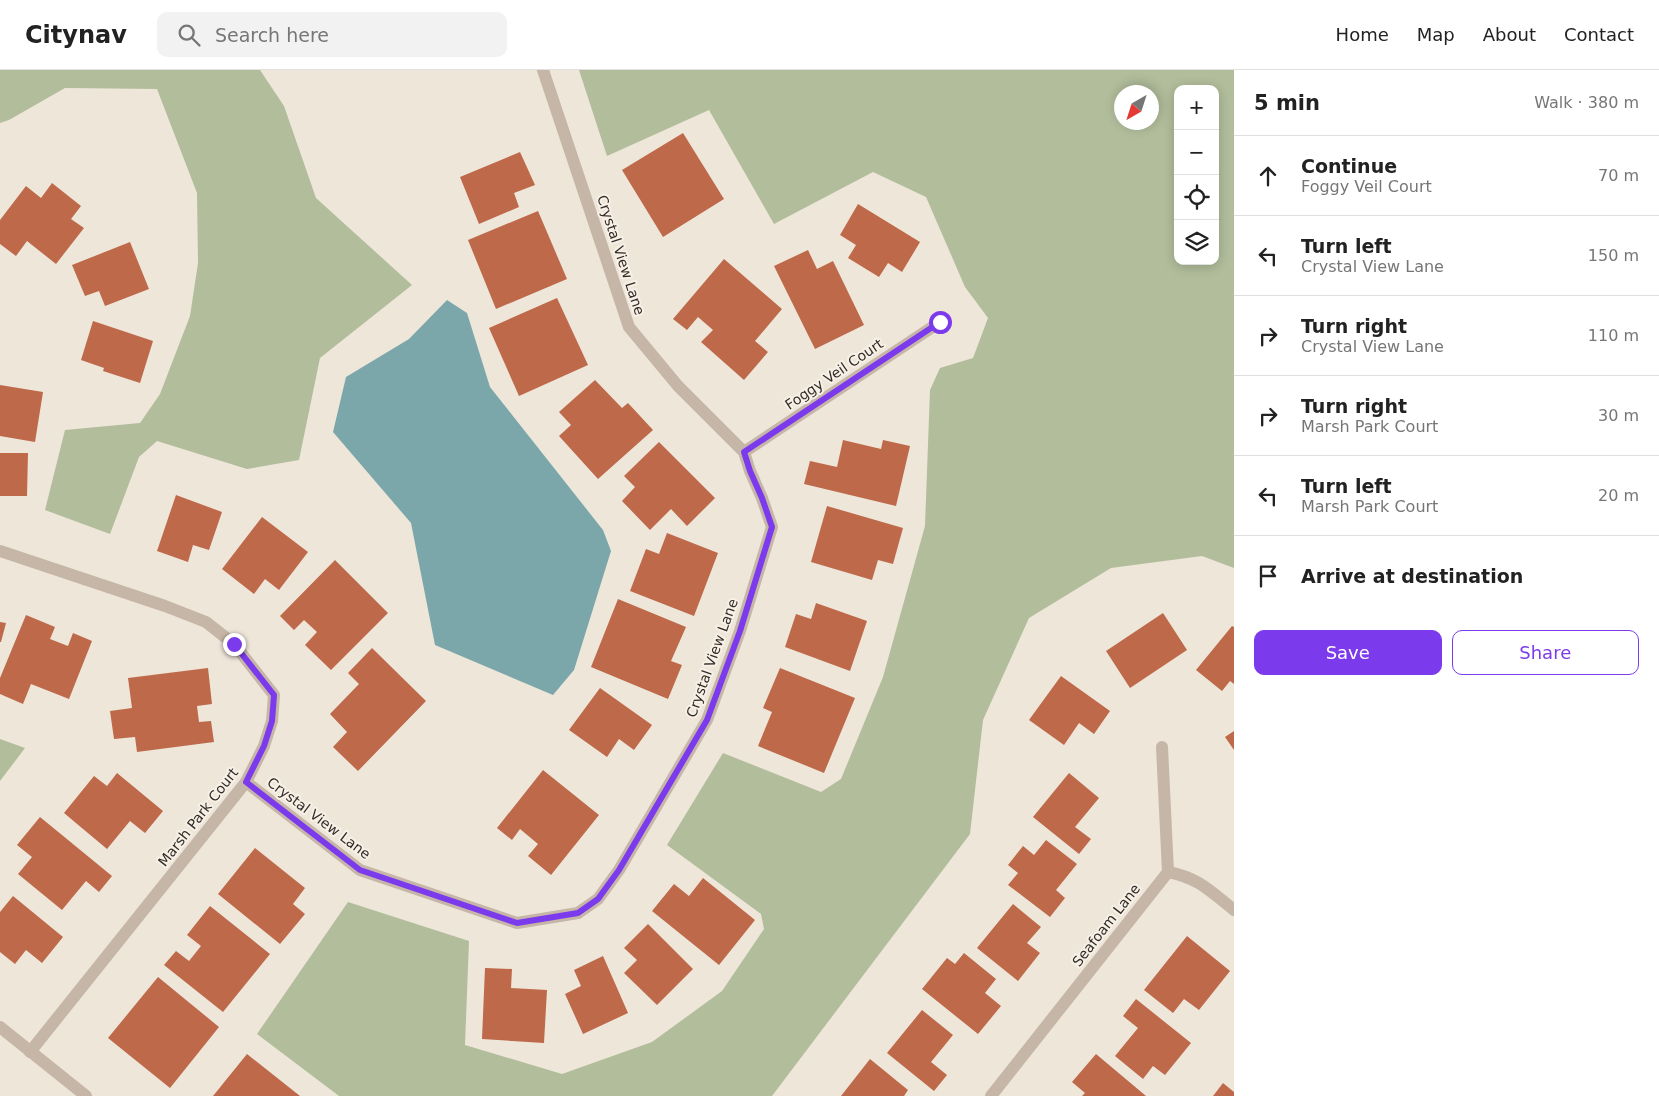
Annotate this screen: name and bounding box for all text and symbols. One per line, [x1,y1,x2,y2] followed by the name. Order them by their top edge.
[157,12,507,57] search box
[25,21,127,49] text: Citynav
[175,21,203,49] icon: search
[215,24,329,46] text: Search here
[1336,24,1389,45] text: Home
[1417,24,1455,45] text: Map
[1483,24,1536,45] text: About
[1564,24,1634,45] text: Contact
[1114,85,1159,130] north arrow
[1174,85,1219,265] map controls
[1174,85,1219,130] button: +
[1254,91,1320,115] text: 5 min
[1534,93,1639,112] text: Walk · 380 m
[1174,130,1219,175] button: −
[1301,155,1397,177] text: Continue
[1254,162,1282,190] icon: ahead
[1598,166,1639,185] text: 70 m
[1174,175,1219,220] button: locate
[1301,177,1432,196] text: Foggy Veil Court
[594,193,648,317] street label: Crystal View Lane
[1174,220,1219,265] button: layers
[1301,235,1392,257] text: Turn left
[1254,242,1282,270] icon: left
[1588,246,1639,265] text: 150 m
[1301,257,1444,276] text: Crystal View Lane
[929,311,952,334] route start
[1301,315,1407,337] text: Turn right
[1254,322,1282,350] icon: right
[1588,326,1639,345] text: 110 m
[782,335,886,413] street label: Foggy Veil Court
[1301,337,1444,356] text: Crystal View Lane
[1301,395,1407,417] text: Turn right
[1254,402,1282,430] icon: right
[1598,406,1639,425] text: 30 m
[1301,417,1438,436] text: Marsh Park Court
[1301,475,1392,497] text: Turn left
[1254,482,1282,510] icon: left
[1598,486,1639,505] text: 20 m
[1301,497,1438,516] text: Marsh Park Court
[1254,562,1282,590] icon: arrive
[1301,565,1523,587] text: Arrive at destination
[683,597,741,719] street label: Crystal View Lane
[1254,630,1442,675] button: Save
[1452,630,1639,675] button: Share
[223,633,246,656] route end
[155,764,242,869] street label: Marsh Park Court
[264,774,374,862] street label: Crystal View Lane
[1069,881,1143,969] street label: Seafoam Lane

